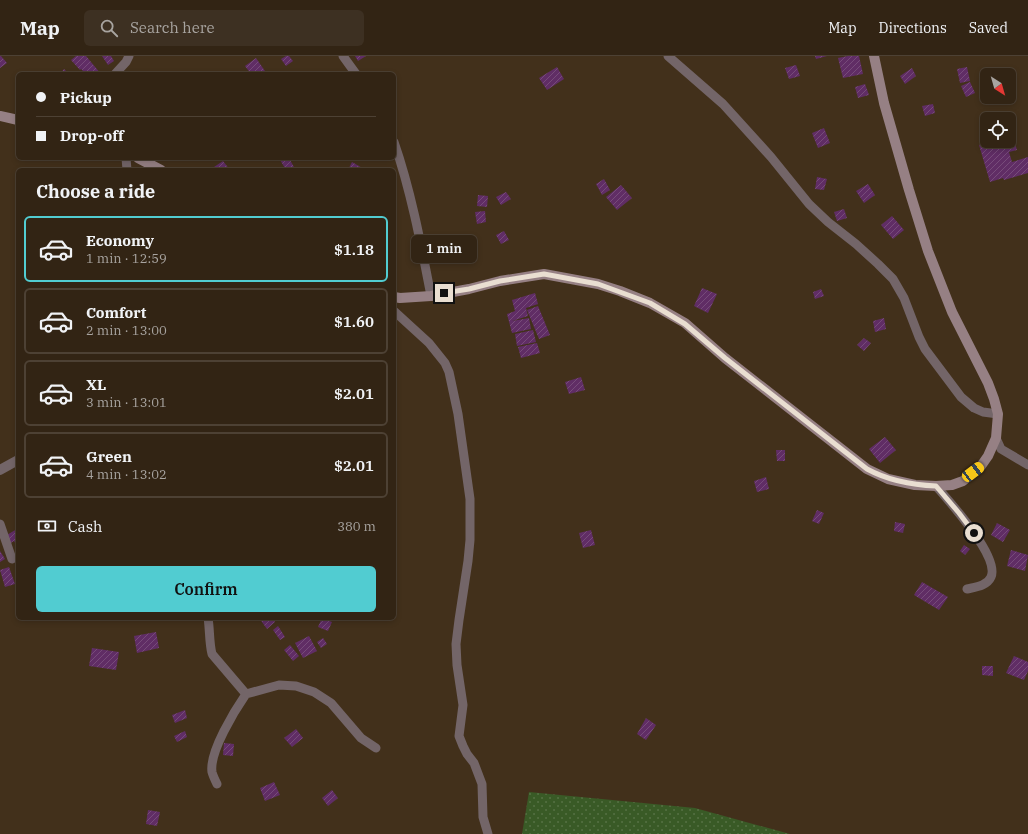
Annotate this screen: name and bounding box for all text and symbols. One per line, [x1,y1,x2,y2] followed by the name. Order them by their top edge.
[84,10,364,46] search box
[20,16,60,40] text: Map
[98,17,120,39] icon: search
[130,18,214,37] text: Search here
[828,19,857,37] text: Map
[879,19,947,37] text: Directions
[969,19,1008,37] text: Saved
[980,68,1016,104] north arrow
[980,68,1016,148] map controls
[60,88,112,107] text: Pickup
[980,112,1016,148] button: locate
[60,126,124,145] text: Drop-off
[36,180,155,203] text: Choose a ride
[38,231,74,267] icon: car
[86,231,154,250] text: Economy
[411,235,477,263] callout: 1 min
[334,240,374,259] text: $1.18
[426,240,462,257] text: 1 min
[86,250,167,267] text: 1 min · 12:59
[435,284,453,302] route end
[38,303,74,339] icon: car
[86,303,146,322] text: Comfort
[334,312,374,331] text: $1.60
[86,322,167,339] text: 2 min · 13:00
[38,375,74,411] icon: car
[86,375,106,394] text: XL
[334,384,374,403] text: $2.01
[86,394,167,411] text: 3 min · 13:01
[38,447,74,483] icon: car
[86,447,132,466] text: Green
[334,456,374,475] text: $2.01
[960,460,986,484] car
[86,466,167,483] text: 4 min · 13:02
[36,515,58,537] icon: cash
[68,517,102,536] text: Cash
[337,518,376,535] text: 380 m
[965,524,983,542] route start
[36,566,376,612] button: Confirm

